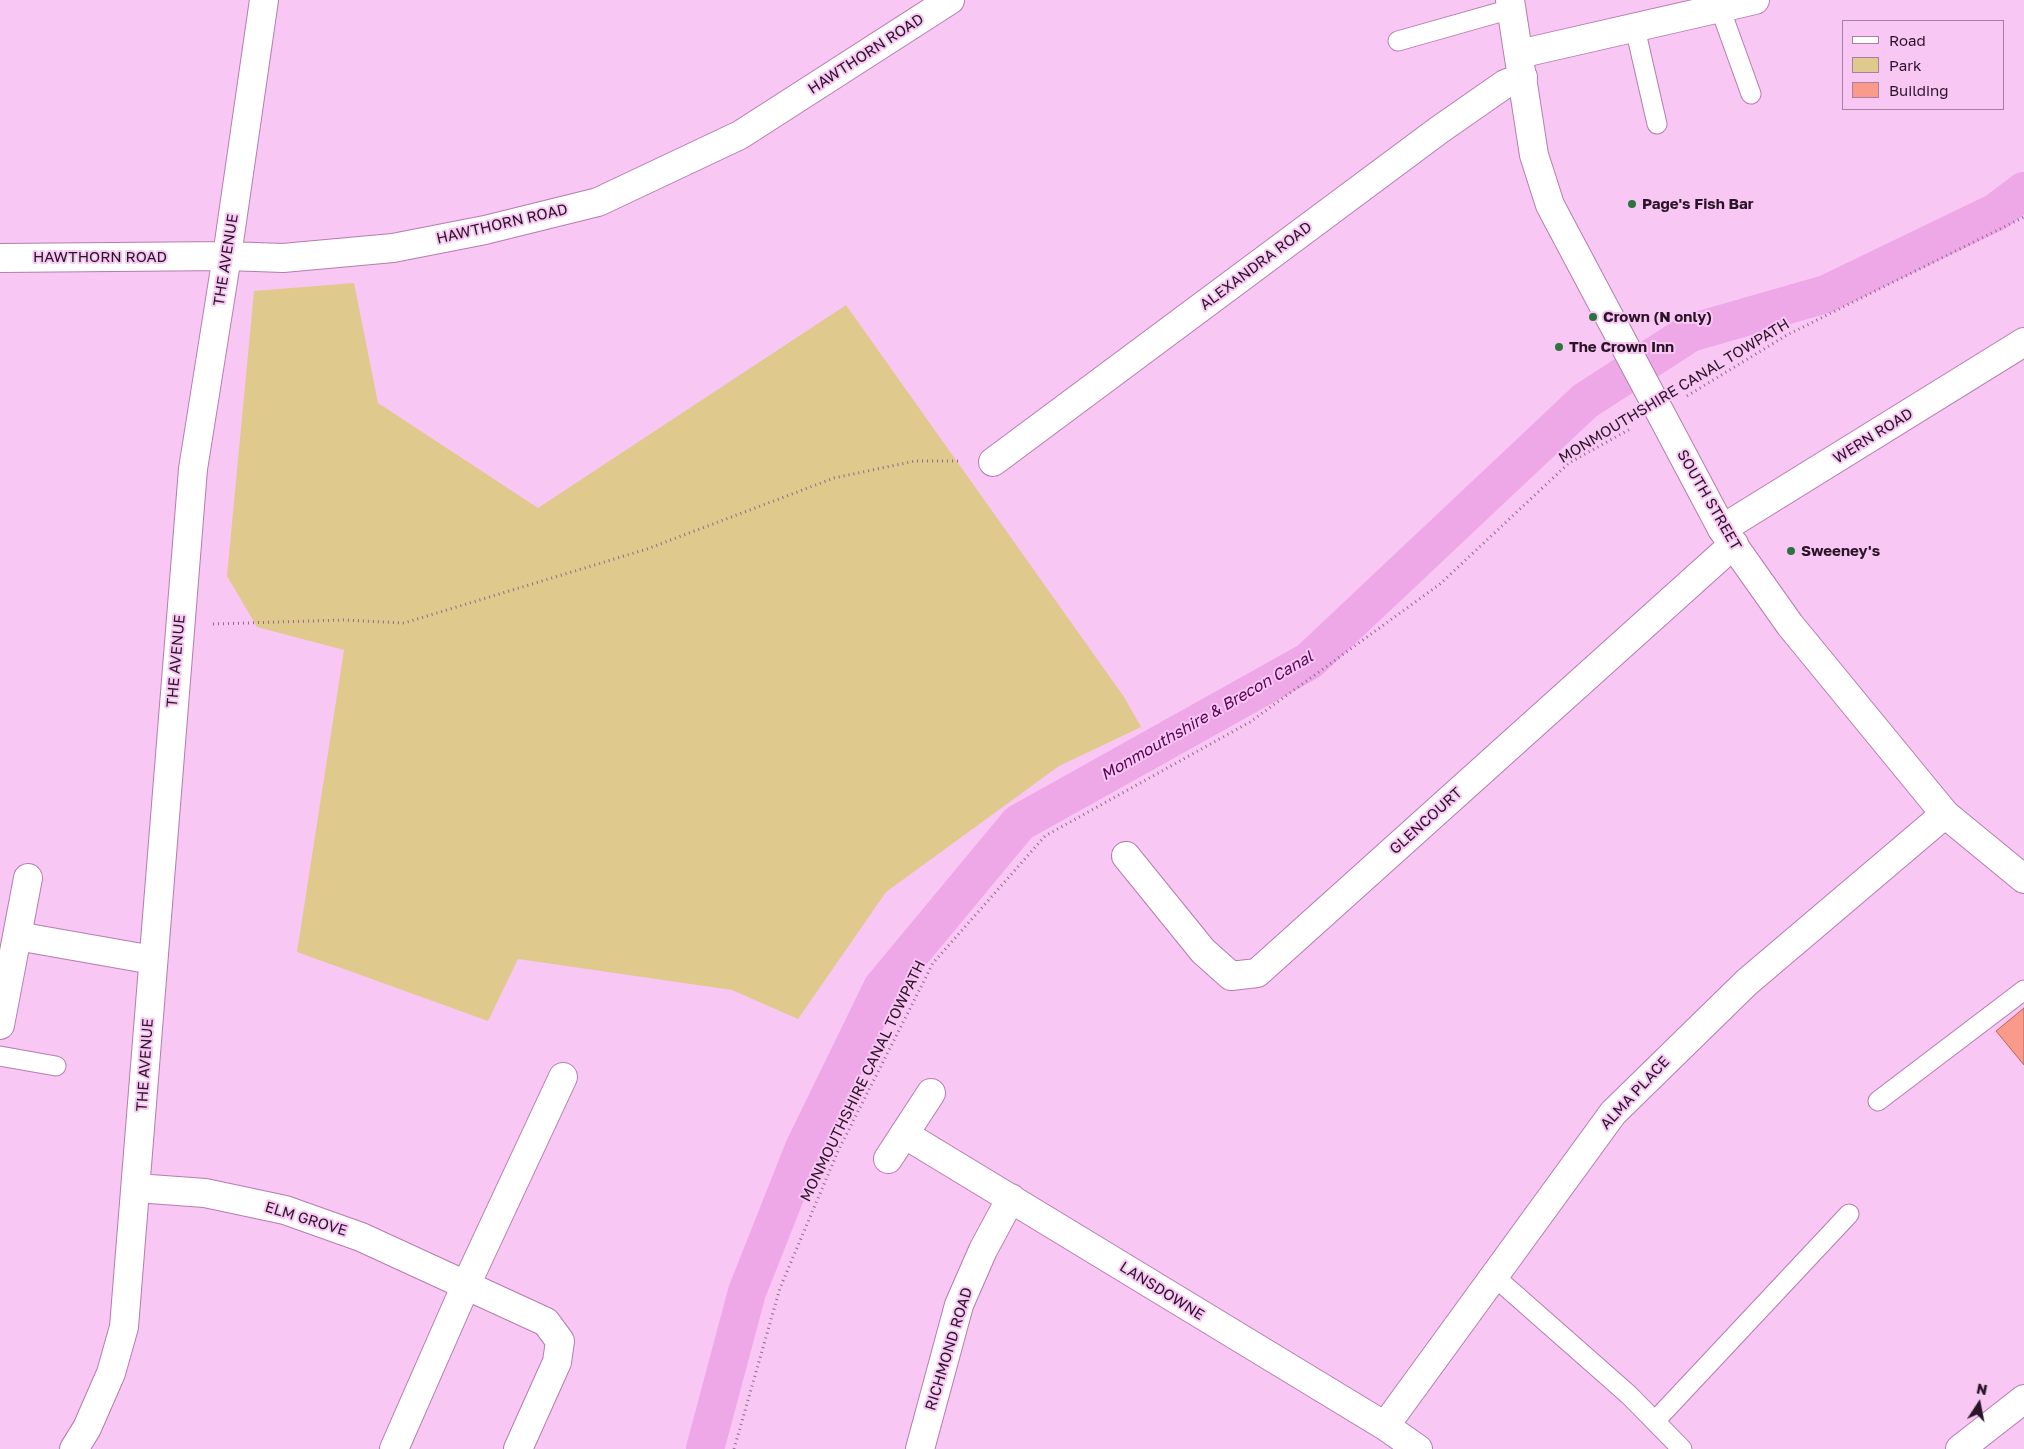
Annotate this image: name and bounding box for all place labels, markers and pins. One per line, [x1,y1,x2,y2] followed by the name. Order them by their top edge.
[1642,195,1754,213] place label: Page's Fish Bar
[1626,198,1638,210] marker: Page's Fish Bar
[1603,308,1712,326] place label: Crown (N only)
[1587,311,1599,323] marker: Crown (N only)
[1569,338,1674,356] place label: The Crown Inn
[1553,341,1565,353] marker: The Crown Inn
[1801,542,1880,560] place label: Sweeney's
[1785,545,1797,557] marker: Sweeney's

